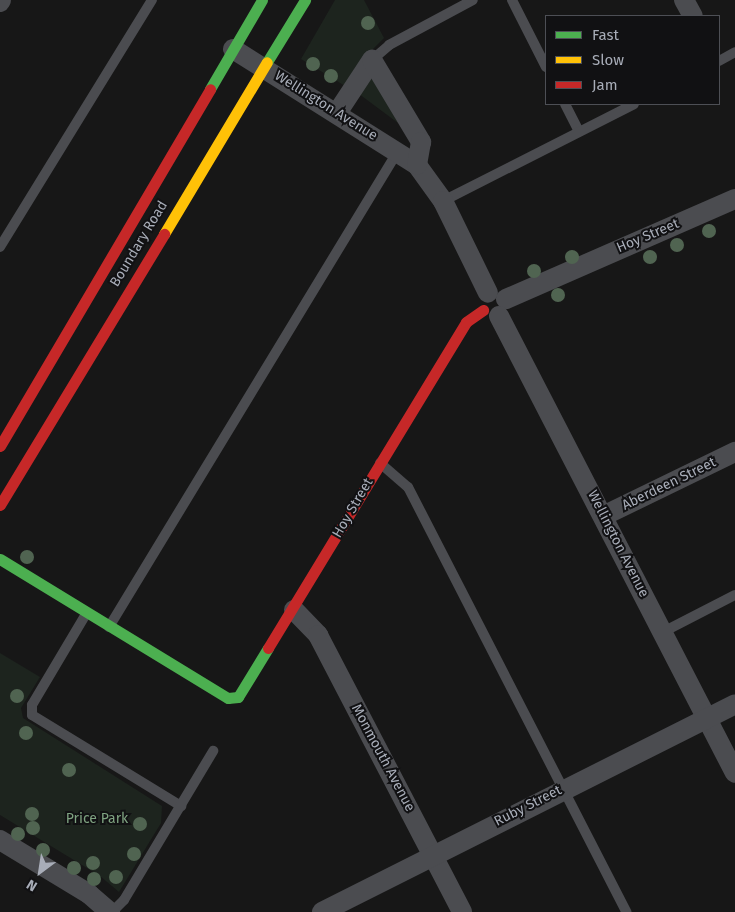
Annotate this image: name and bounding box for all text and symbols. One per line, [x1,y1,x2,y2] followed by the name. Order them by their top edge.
[545,15,720,105] legend
[592,26,619,44] text: Fast
[592,51,624,69] text: Slow
[271,68,381,144] street label: Wellington Avenue
[592,76,618,94] text: Jam
[107,198,171,290] street label: Boundary Road
[614,215,682,257] street label: Hoy Street
[619,454,719,514] street label: Aberdeen Street
[329,475,377,541] street label: Hoy Street
[584,488,652,600] street label: Wellington Avenue
[348,702,418,814] street label: Monmouth Avenue
[491,782,565,830] street label: Ruby Street
[66,811,128,827] park label: Price Park
[15,847,65,897] north arrow
[24,876,40,895] text: N

